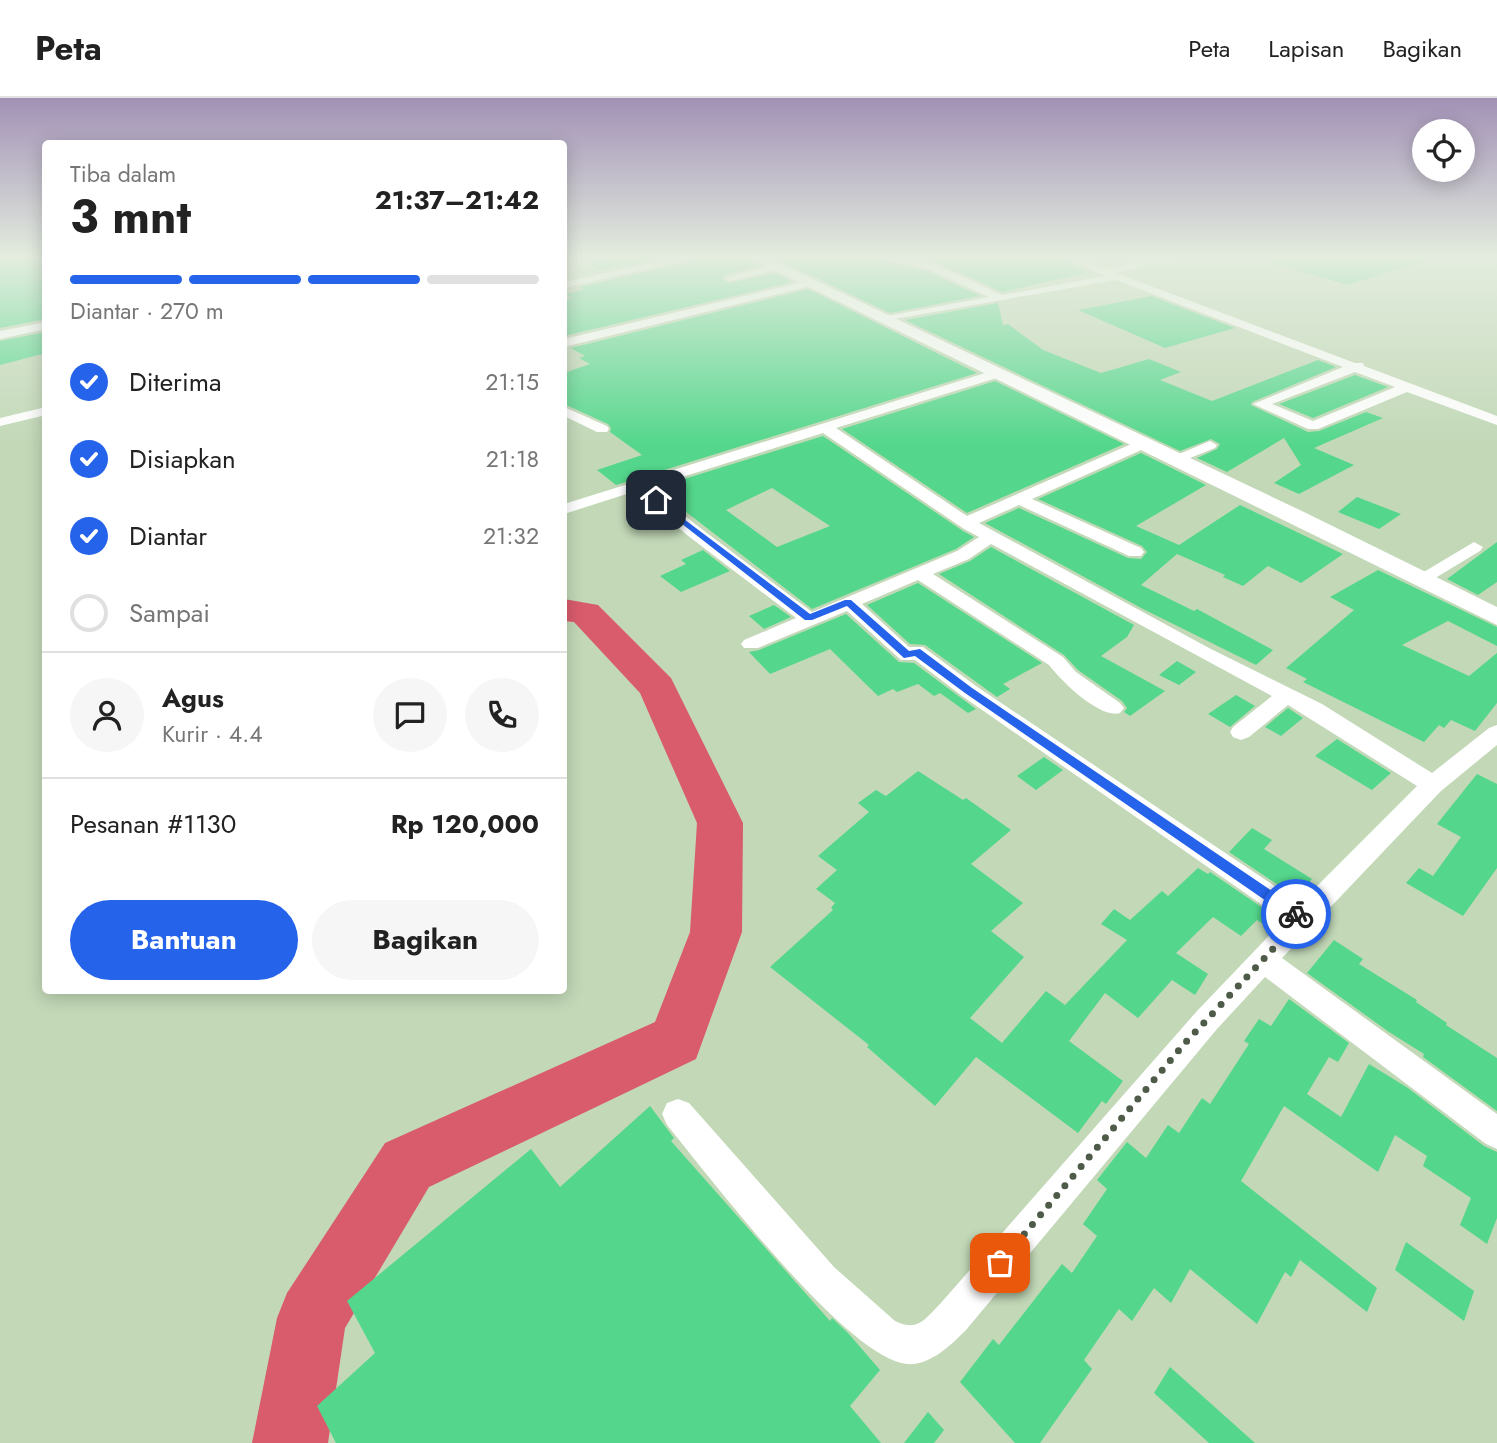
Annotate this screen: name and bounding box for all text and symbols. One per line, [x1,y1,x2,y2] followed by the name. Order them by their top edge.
[35,25,102,72] text: Peta
[1188,31,1230,66] text: Peta
[1268,31,1344,66] text: Lapisan
[1382,31,1462,66] text: Bagikan
[1412,119,1475,182] map controls
[1412,119,1475,182] button: locate
[70,157,176,191] text: Tiba dalam
[375,181,539,219] text: 21:37–21:42
[70,184,191,250] text: 3 mnt
[70,294,224,328] text: Diantar · 270 m
[70,363,108,401] icon: check
[129,363,222,401] text: Diterima
[485,365,539,399] text: 21:15
[70,440,108,478] icon: check
[129,440,236,478] text: Disiapkan
[486,442,539,476] text: 21:18
[626,470,686,530] pin
[637,481,675,519] icon: home
[70,517,108,555] icon: check
[129,517,207,555] text: Diantar
[483,519,539,553] text: 21:32
[129,594,210,632] text: Sampai
[70,678,144,752] button: person
[373,678,447,752] button: chat
[465,678,539,752] button: phone
[162,679,224,717] text: Agus
[162,717,263,751] text: Kurir · 4.4
[70,805,236,843] text: Pesanan #1130
[391,805,539,843] text: Rp 120,000
[1261,879,1331,949] courier
[1277,895,1315,933] icon: bike
[70,900,298,980] button: Bantuan
[312,900,539,980] button: Bagikan
[970,1233,1030,1293] pin
[981,1244,1019,1282] icon: bag

